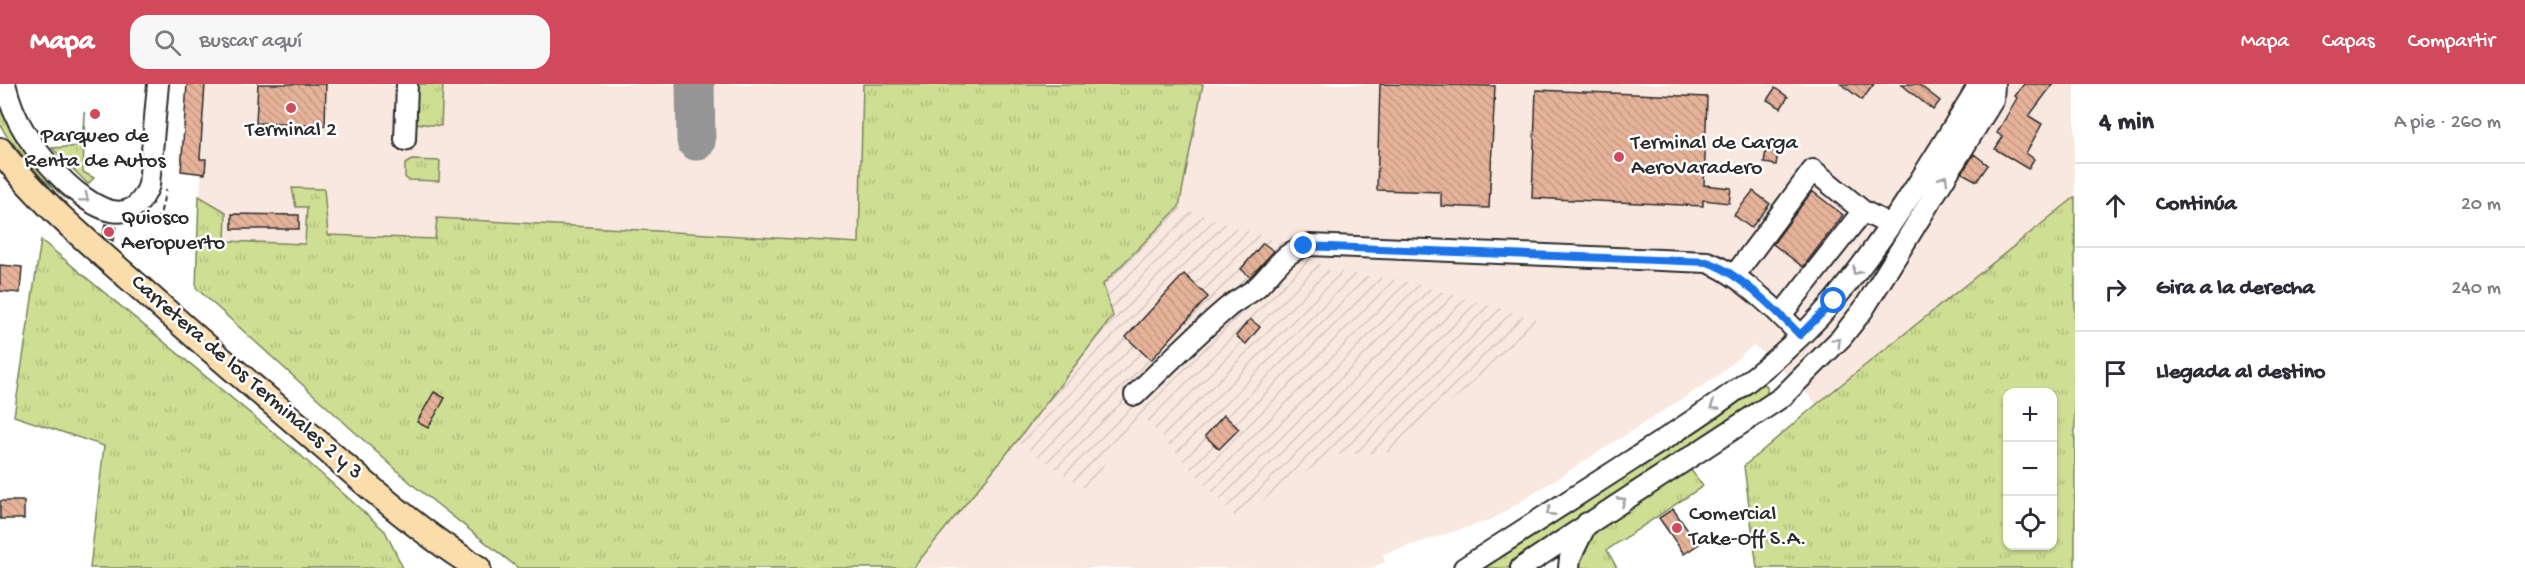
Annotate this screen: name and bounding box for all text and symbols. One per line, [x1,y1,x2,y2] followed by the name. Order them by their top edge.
[130,15,550,69] search box
[30,26,94,59] text: Mapa
[151,26,184,59] icon: search
[199,29,302,55] text: Buscar aquí
[2241,30,2289,55] text: Mapa
[2322,30,2375,55] text: Capas
[2408,30,2495,55] text: Compartir
[284,101,298,115] marker: Terminal 2
[88,107,102,121] marker: Parqueo de Renta de Autos
[2099,108,2154,139] text: 4 min
[2394,112,2501,135] text: A pie · 260 m
[243,118,337,144] place label: Terminal 2
[25,124,166,175] place label: Parqueo de Renta de Autos
[1629,131,1799,182] place label: Terminal de Carga AeroVaradero
[1612,150,1626,164] marker: Terminal de Carga AeroVaradero
[1937,175,1949,185] one-way arrow
[2099,189,2132,222] icon: ahead
[78,191,89,202] one-way arrow
[2156,192,2237,218] text: Continúa
[2461,194,2501,217] text: 20 m
[121,206,225,257] place label: Quiosco Aeropuerto
[102,225,116,239] marker: Quiosco Aeropuerto
[1290,232,1316,258] route end
[1853,264,1864,275] one-way arrow
[125,270,367,486] street label: Carretera de los Terminales 2 y 3
[2099,273,2132,306] icon: right
[2156,276,2314,302] text: Gira a la derecha
[2451,278,2501,301] text: 240 m
[1820,287,1846,313] route start
[1830,338,1841,348] one-way arrow
[2099,357,2132,390] icon: arrive
[2156,360,2326,386] text: Llegada al destino
[2003,388,2057,550] map controls
[2003,388,2057,442] button: +
[1709,399,1720,410] one-way arrow
[2003,442,2057,496] button: −
[2003,496,2057,550] button: locate
[1615,497,1626,508] one-way arrow
[1687,502,1807,553] place label: Comercial Take-Off S.A.
[1546,505,1556,517] one-way arrow
[1670,521,1684,535] marker: Comercial Take-Off S.A.

